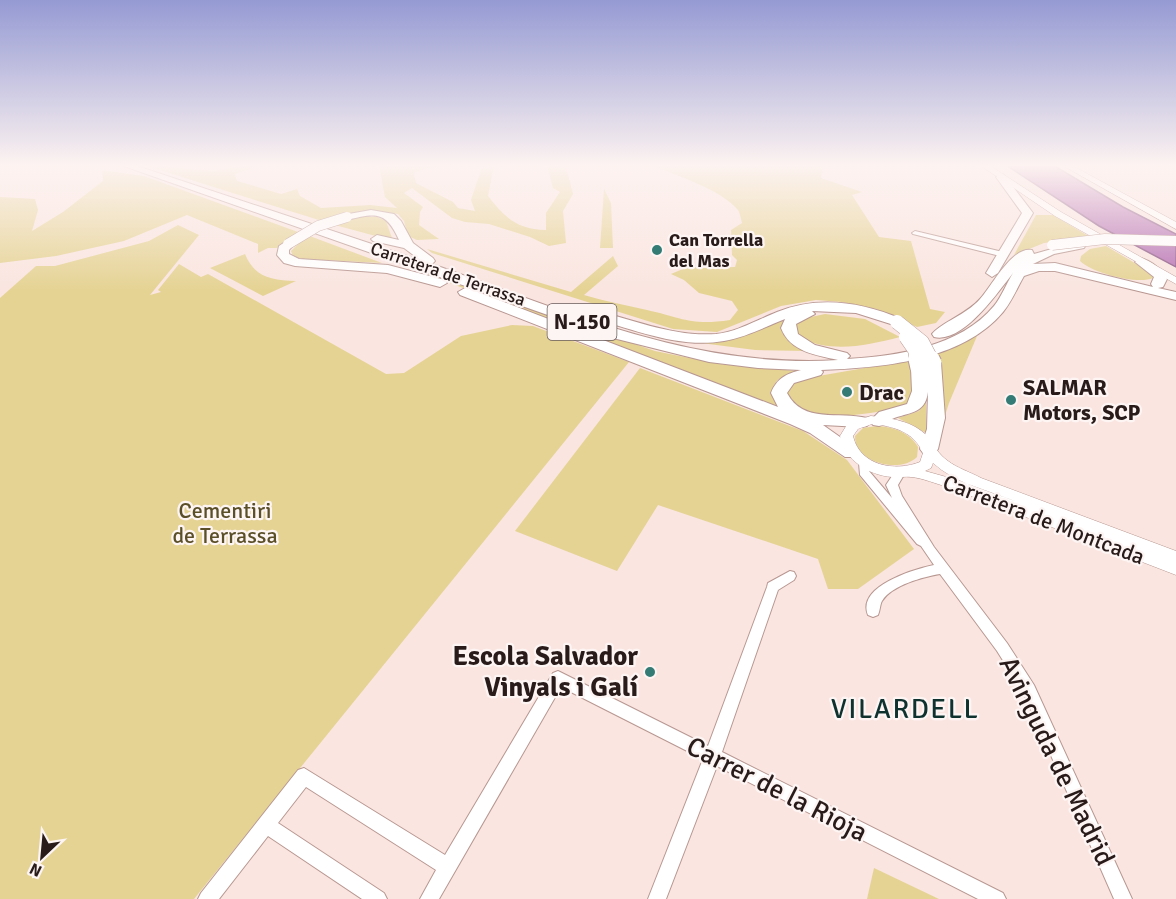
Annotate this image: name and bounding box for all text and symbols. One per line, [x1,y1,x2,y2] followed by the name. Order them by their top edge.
[669,229,763,272] place label: Can Torrella del Mas
[368,237,528,311] street label: Carretera de Terrassa
[650,243,664,257] marker: Can Torrella del Mas
[548,304,616,340] road number: N-150
[1023,374,1141,426] place label: SALMAR Motors, SCP
[859,379,904,406] place label: Drac
[840,385,854,399] marker: Drac
[1004,393,1018,407] marker: SALMAR Motors, SCP
[939,469,1149,570] street label: Carretera de Montcada
[172,497,278,549] park label: Cementiri de Terrassa
[452,640,638,704] place label: Escola Salvador Vinyals i Galí
[992,651,1121,871] street label: Avinguda de Madrid
[643,665,657,679] marker: Escola Salvador Vinyals i Galí
[831,692,979,726] district label: VILARDELL
[681,730,873,849] street label: Carrer de la Rioja
[12,827,72,887] north arrow
[26,858,45,881] text: N

